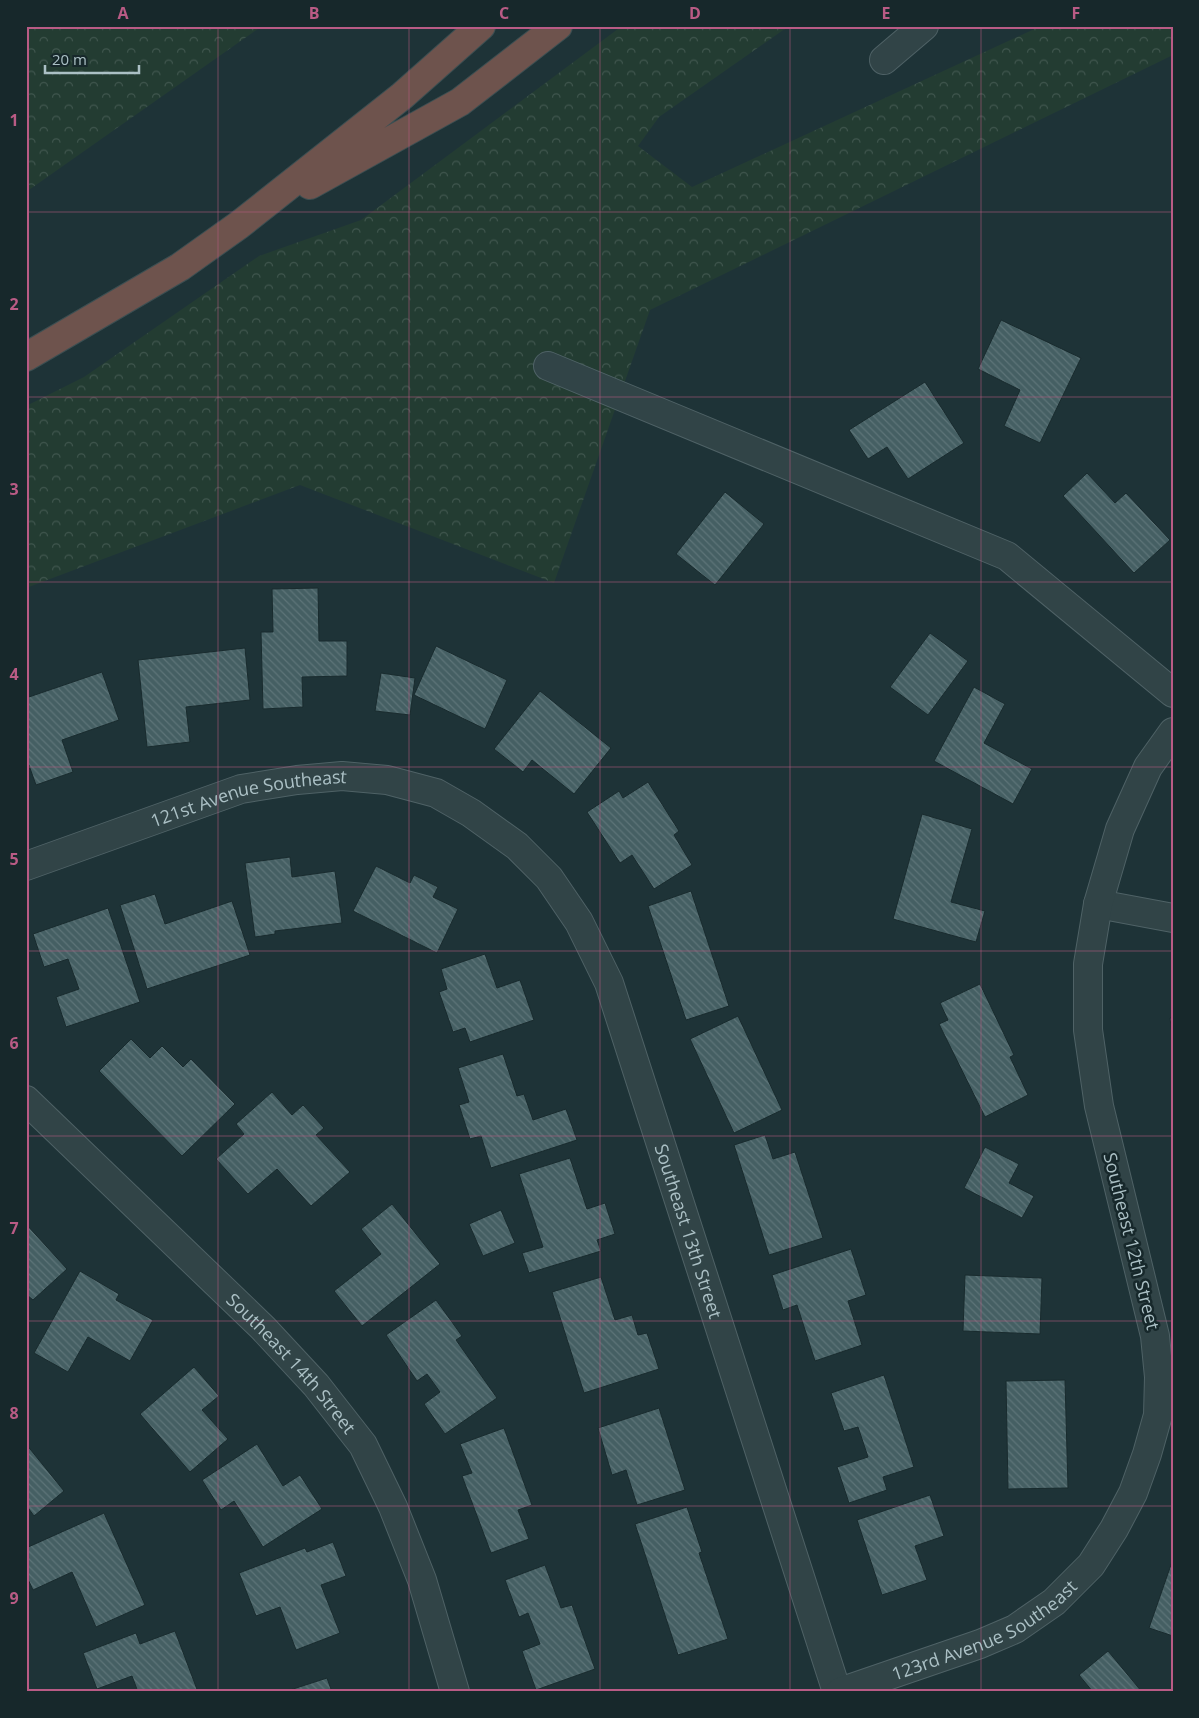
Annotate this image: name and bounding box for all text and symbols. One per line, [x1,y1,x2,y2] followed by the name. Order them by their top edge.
[117,2,129,24] text: A
[309,2,319,24] text: B
[499,2,509,24] text: C
[689,2,701,24] text: D
[882,2,891,24] text: E
[1072,2,1080,24] text: F
[45,42,139,74] scale bar
[52,49,87,69] text: 20 m
[9,109,19,131] text: 1
[9,293,19,315] text: 2
[9,478,19,500] text: 3
[9,663,19,685] text: 4
[147,764,348,833] street label: 121st Avenue Southeast
[9,848,19,870] text: 5
[9,1032,19,1054] text: 6
[649,1141,728,1321] street label: Southeast 13th Street
[1098,1150,1166,1332] street label: Southeast 12th Street
[9,1217,19,1239] text: 7
[222,1288,361,1438] street label: Southeast 14th Street
[9,1402,19,1424] text: 8
[888,1574,1082,1685] street label: 123rd Avenue Southeast
[9,1587,19,1609] text: 9

